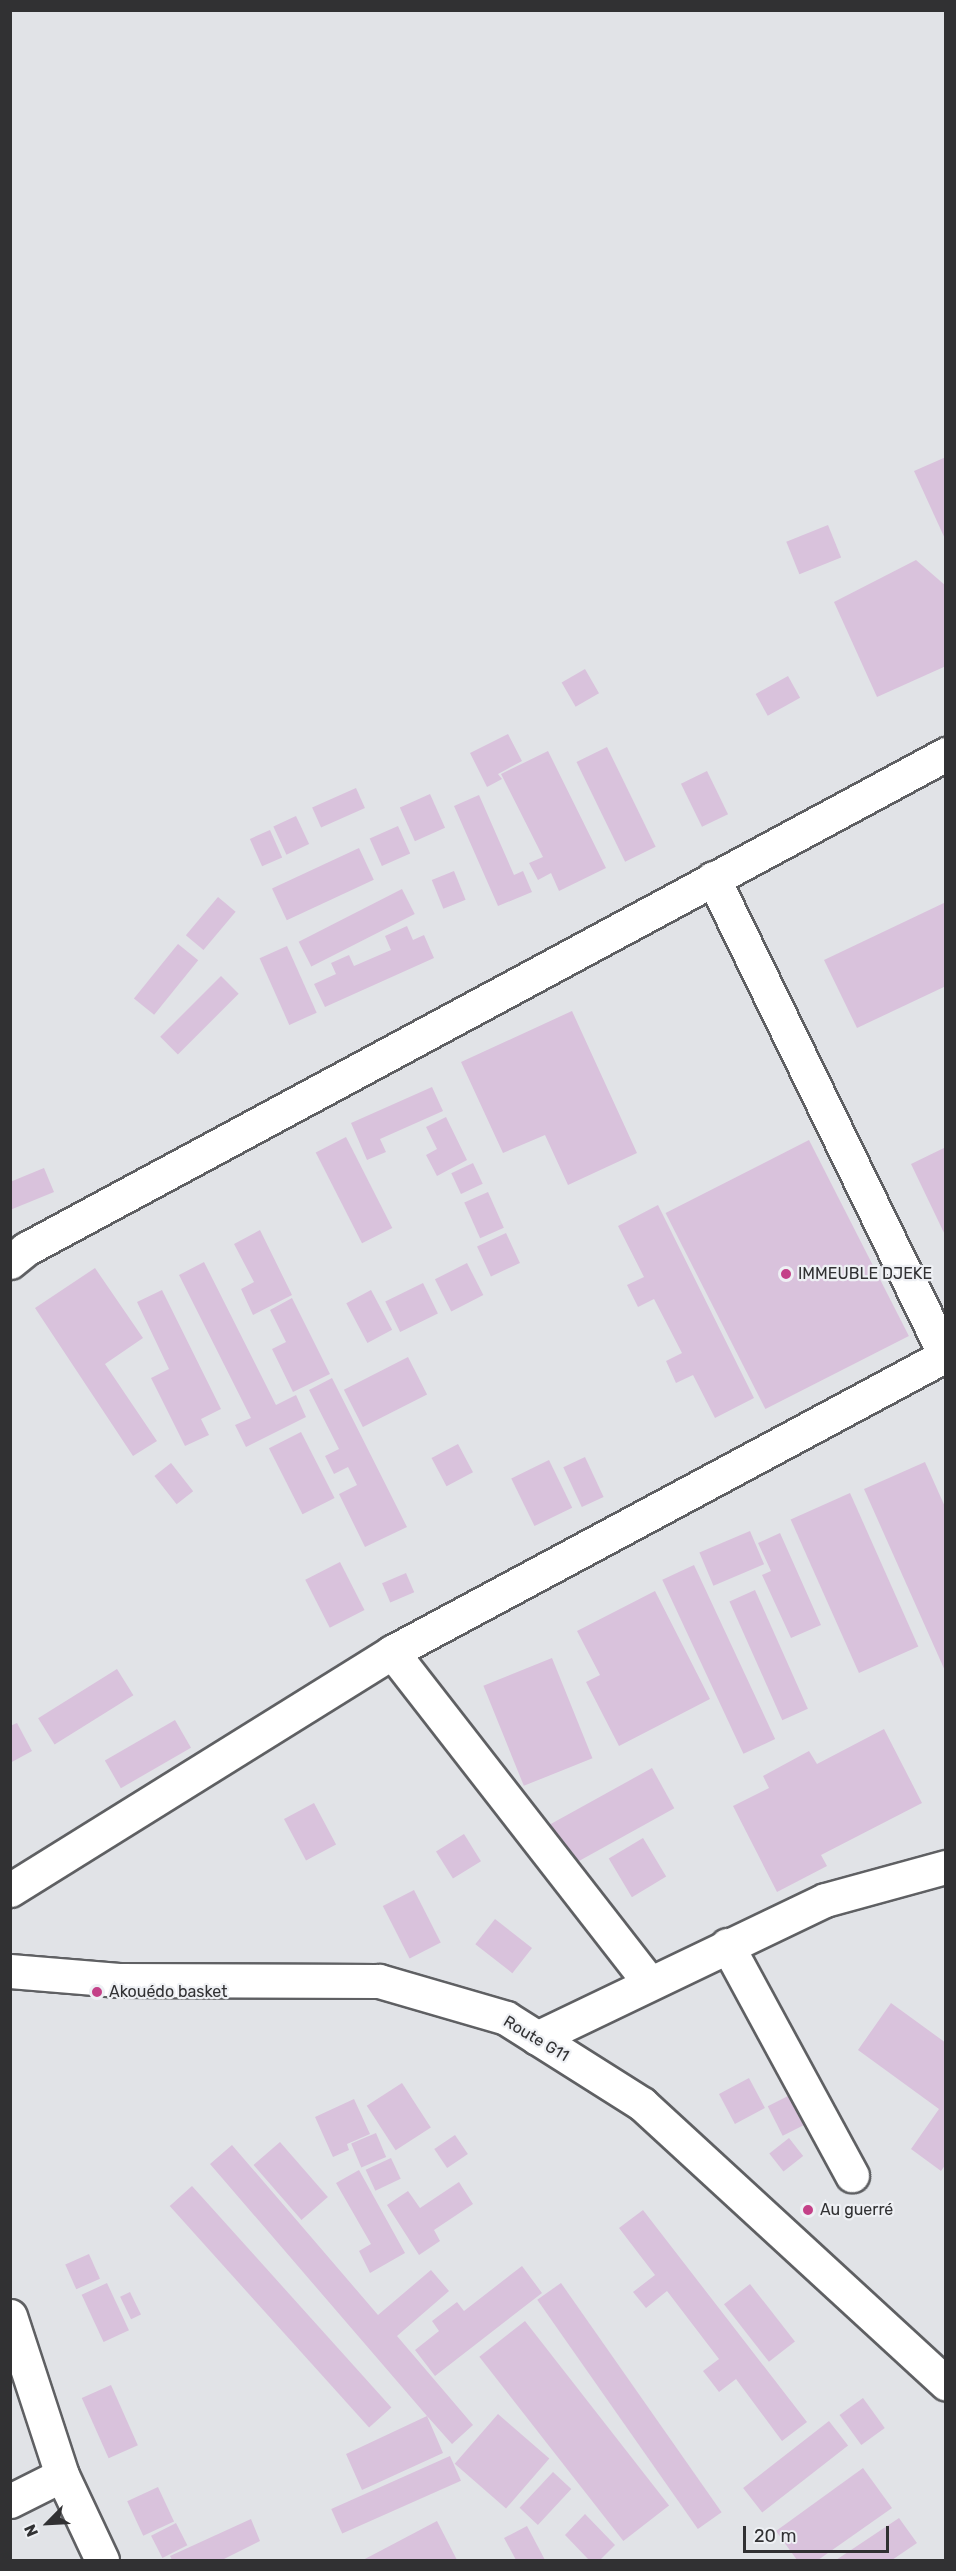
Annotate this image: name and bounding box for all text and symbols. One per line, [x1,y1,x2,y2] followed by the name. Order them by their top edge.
[798,1264,932,1284] place label: IMMEUBLE DJEKE
[779,1267,793,1281] marker: IMMEUBLE DJEKE
[109,1982,228,2002] place label: Akouédo basket
[90,1985,104,1999] marker: Akouédo basket
[500,2012,572,2066] street label: Route G11
[820,2200,893,2220] place label: Au guerré
[801,2203,815,2217] marker: Au guerré
[18,2493,78,2553] north arrow
[746,2514,892,2552] scale bar
[20,2521,42,2540] text: N
[754,2525,796,2547] text: 20 m

